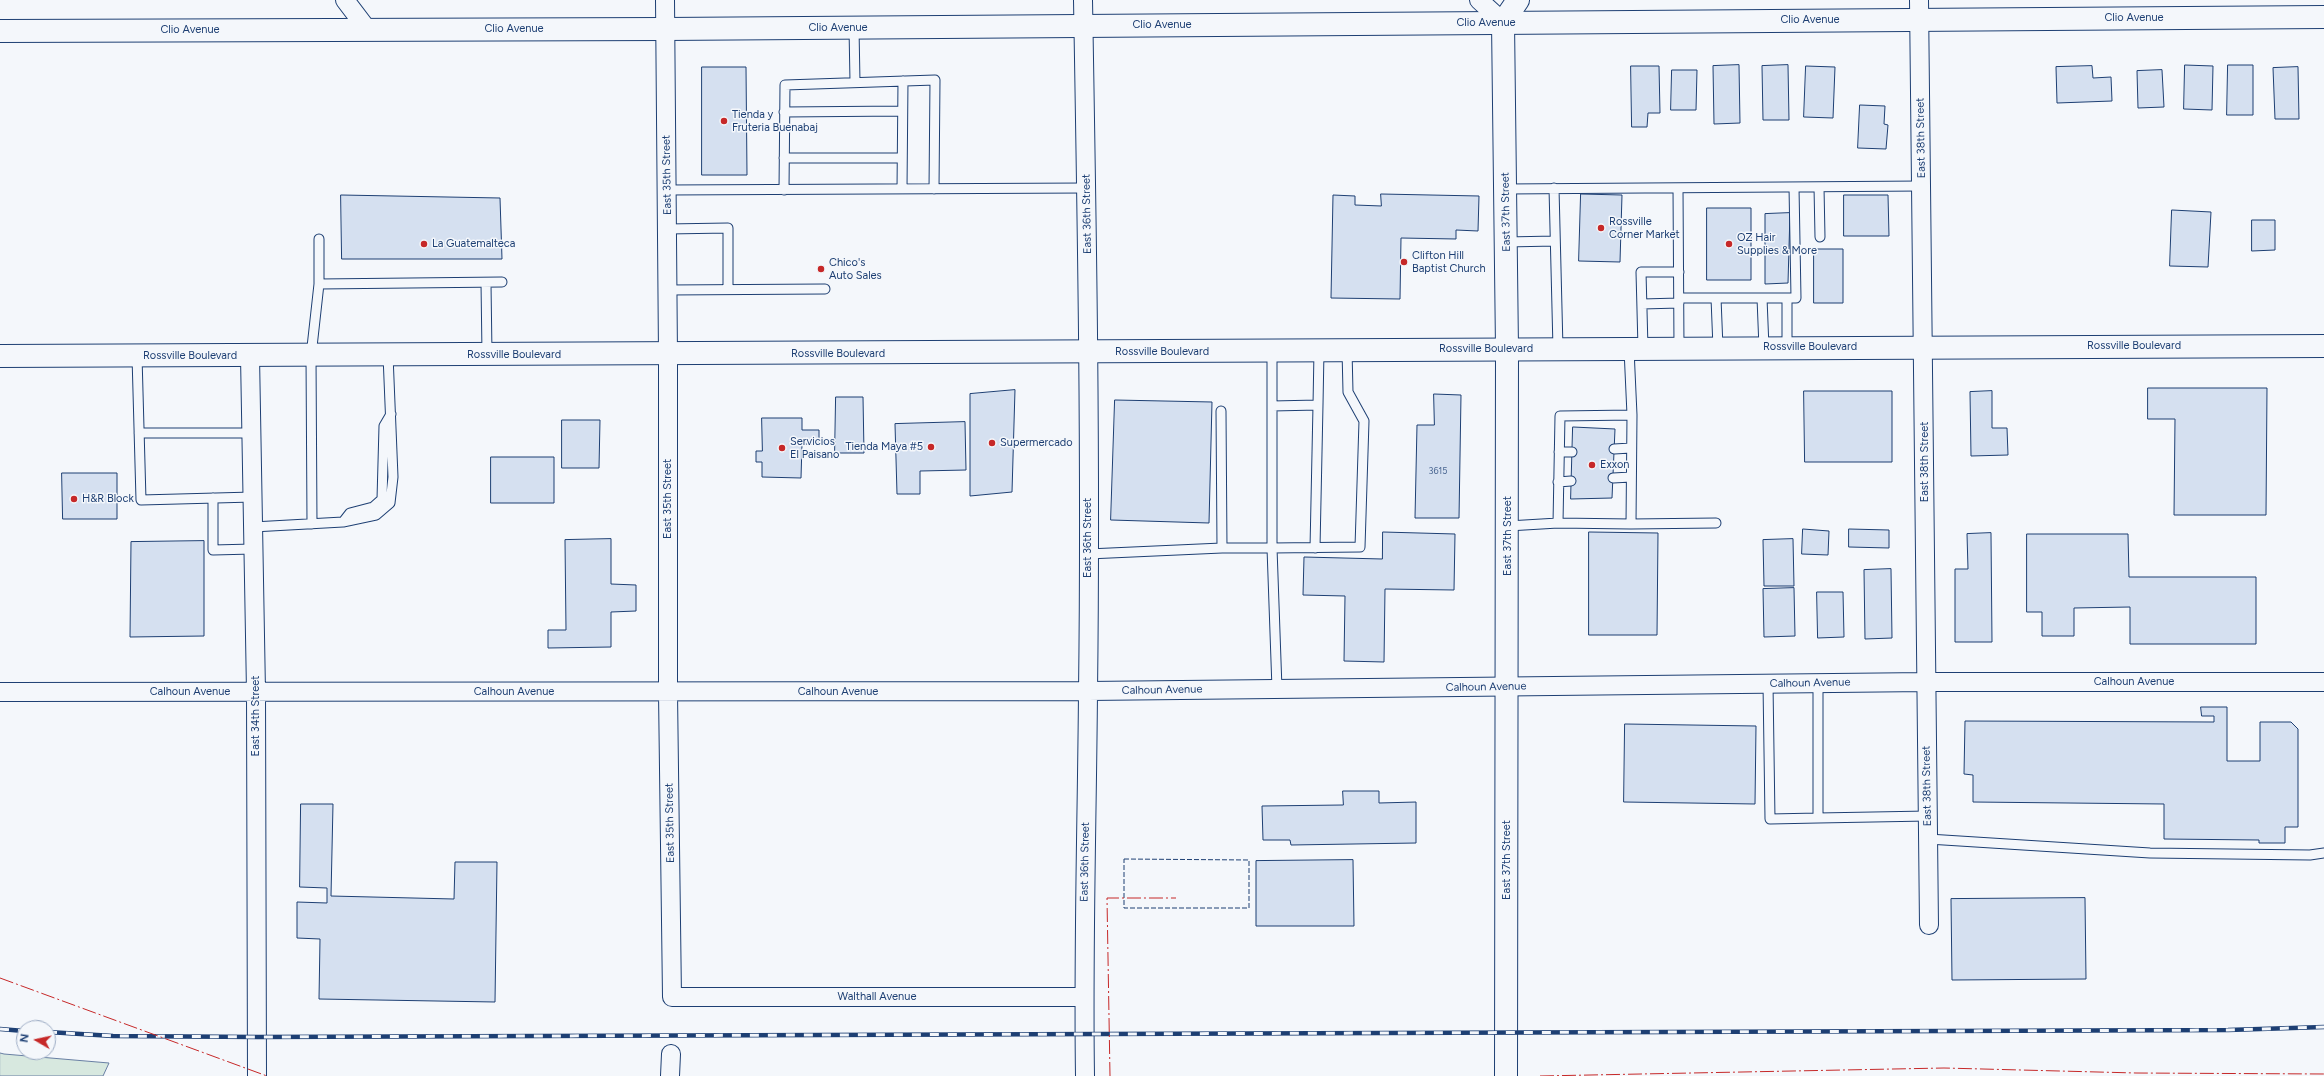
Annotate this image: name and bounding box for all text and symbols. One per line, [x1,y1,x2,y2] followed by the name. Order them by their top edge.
[2104,11,2164,25] street label: Clio Avenue
[1780,13,1840,27] street label: Clio Avenue
[1456,16,1516,30] street label: Clio Avenue
[1132,18,1192,32] street label: Clio Avenue
[808,21,868,35] street label: Clio Avenue
[484,22,544,36] street label: Clio Avenue
[160,23,220,37] street label: Clio Avenue
[1914,98,1928,178] street label: East 38th Street
[732,108,818,134] place label: Tienda y Fruteria Buenabaj
[719,116,729,126] marker: Tienda y Fruteria Buenabaj
[660,135,674,215] street label: East 35th Street
[1499,172,1513,252] street label: East 37th Street
[1080,174,1094,254] street label: East 36th Street
[1609,215,1680,241] place label: Rossville Corner Market
[1596,223,1606,233] marker: Rossville Corner Market
[1737,231,1817,257] place label: OZ Hair Supplies & More
[432,237,515,251] place label: La Guatemalteca
[419,239,429,249] marker: La Guatemalteca
[1724,239,1734,249] marker: OZ Hair Supplies & More
[1412,249,1486,275] place label: Clifton Hill Baptist Church
[829,256,882,282] place label: Chico's Auto Sales
[1399,257,1409,267] marker: Clifton Hill Baptist Church
[816,264,826,274] marker: Chico's Auto Sales
[2087,339,2181,353] street label: Rossville Boulevard
[1763,340,1857,354] street label: Rossville Boulevard
[1439,342,1533,356] street label: Rossville Boulevard
[1115,345,1209,359] street label: Rossville Boulevard
[791,347,885,361] street label: Rossville Boulevard
[467,348,561,362] street label: Rossville Boulevard
[143,349,237,363] street label: Rossville Boulevard
[1918,422,1932,502] street label: East 38th Street
[790,435,839,461] place label: Servicios El Paisano
[1000,436,1073,450] place label: Supermercado
[987,438,997,448] marker: Supermercado
[845,440,923,454] place label: Tienda Maya #5
[926,442,936,452] marker: Tienda Maya #5
[777,443,787,453] marker: Servicios El Paisano
[1600,458,1629,472] place label: Exxon
[661,459,675,539] street label: East 35th Street
[1587,460,1597,470] marker: Exxon
[1429,466,1447,476] house number: 3615
[82,492,134,506] place label: H&R Block
[69,494,79,504] marker: H&R Block
[1501,496,1515,576] street label: East 37th Street
[1081,498,1095,578] street label: East 36th Street
[2094,675,2174,689] street label: Calhoun Avenue
[249,676,263,756] street label: East 34th Street
[1770,676,1850,690] street label: Calhoun Avenue
[1446,680,1526,694] street label: Calhoun Avenue
[1122,683,1202,697] street label: Calhoun Avenue
[150,685,230,699] street label: Calhoun Avenue
[474,685,554,699] street label: Calhoun Avenue
[798,685,878,699] street label: Calhoun Avenue
[1920,746,1934,826] street label: East 38th Street
[663,783,677,863] street label: East 35th Street
[1500,820,1514,900] street label: East 37th Street
[1078,822,1092,902] street label: East 36th Street
[838,990,916,1004] street label: Walthall Avenue
[16,1020,56,1060] north arrow
[18,1033,32,1043] text: N

